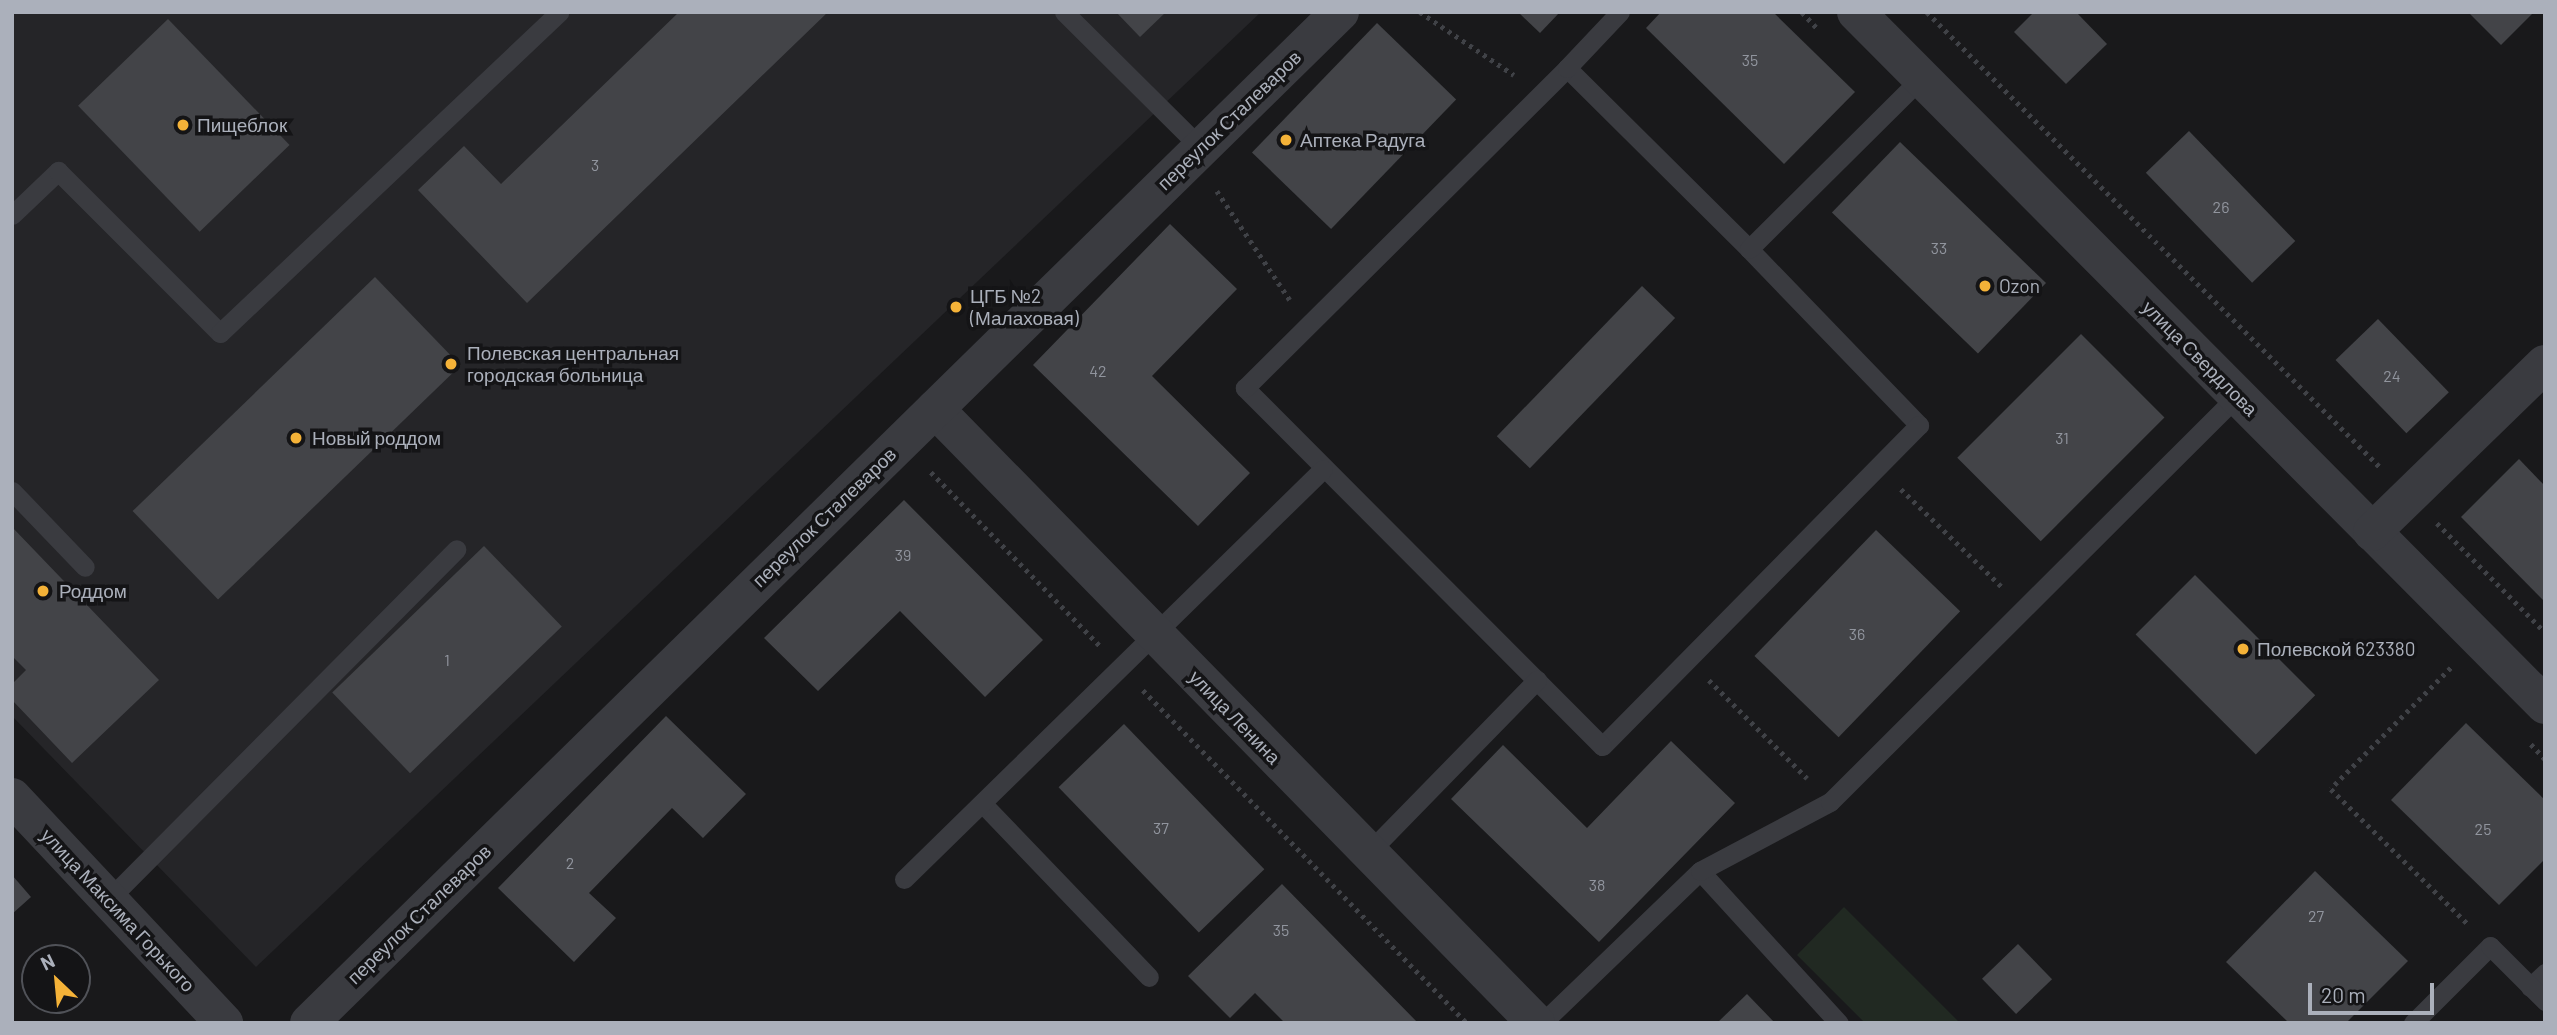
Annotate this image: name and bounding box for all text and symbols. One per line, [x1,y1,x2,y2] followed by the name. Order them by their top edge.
[1152,45,1306,195] street label: переулок Сталеваров
[1742,50,1758,70] house number: 35
[197,114,287,136] place label: Пищеблок
[175,117,191,133] marker: Пищеблок
[1300,129,1425,151] place label: Аптека Радуга
[1278,132,1294,148] marker: Аптека Радуга
[591,155,599,175] house number: 3
[2213,197,2229,217] house number: 26
[1931,238,1947,258] house number: 33
[1999,275,2040,297] place label: Ozon
[1977,278,1993,294] marker: Ozon
[970,285,1079,329] place label: ЦГБ №2 (Малаховая)
[2138,296,2262,420] street label: улица Свердлова
[948,299,964,315] marker: ЦГБ №2 (Малаховая)
[467,342,679,386] place label: Полевская центральная городская больница
[441,354,461,374] marker: Полевская центральная городская больница
[1089,361,1107,381] house number: 42
[2383,366,2401,386] house number: 24
[312,427,441,449] place label: Новый роддом
[286,428,306,448] marker: Новый роддом
[2055,428,2069,448] house number: 31
[747,442,901,592] street label: переулок Сталеваров
[895,545,911,565] house number: 39
[59,580,127,602] place label: Роддом
[33,581,53,601] marker: Роддом
[1849,624,1865,644] house number: 36
[2257,638,2415,660] place label: Полевской 623380
[2235,641,2251,657] marker: Полевской 623380
[444,650,450,670] house number: 1
[1185,665,1285,769] street label: улица Ленина
[1153,818,1169,838] house number: 37
[2475,819,2491,839] house number: 25
[36,824,200,996] street label: улица Максима Горького
[342,839,496,989] street label: переулок Сталеваров
[566,853,574,873] house number: 2
[1589,875,1605,895] house number: 38
[2308,906,2324,926] house number: 27
[1273,920,1289,940] house number: 35
[21,944,91,1014] north arrow
[37,948,58,975] text: N
[2312,968,2438,1012] scale bar
[2321,982,2366,1007] text: 20 m

